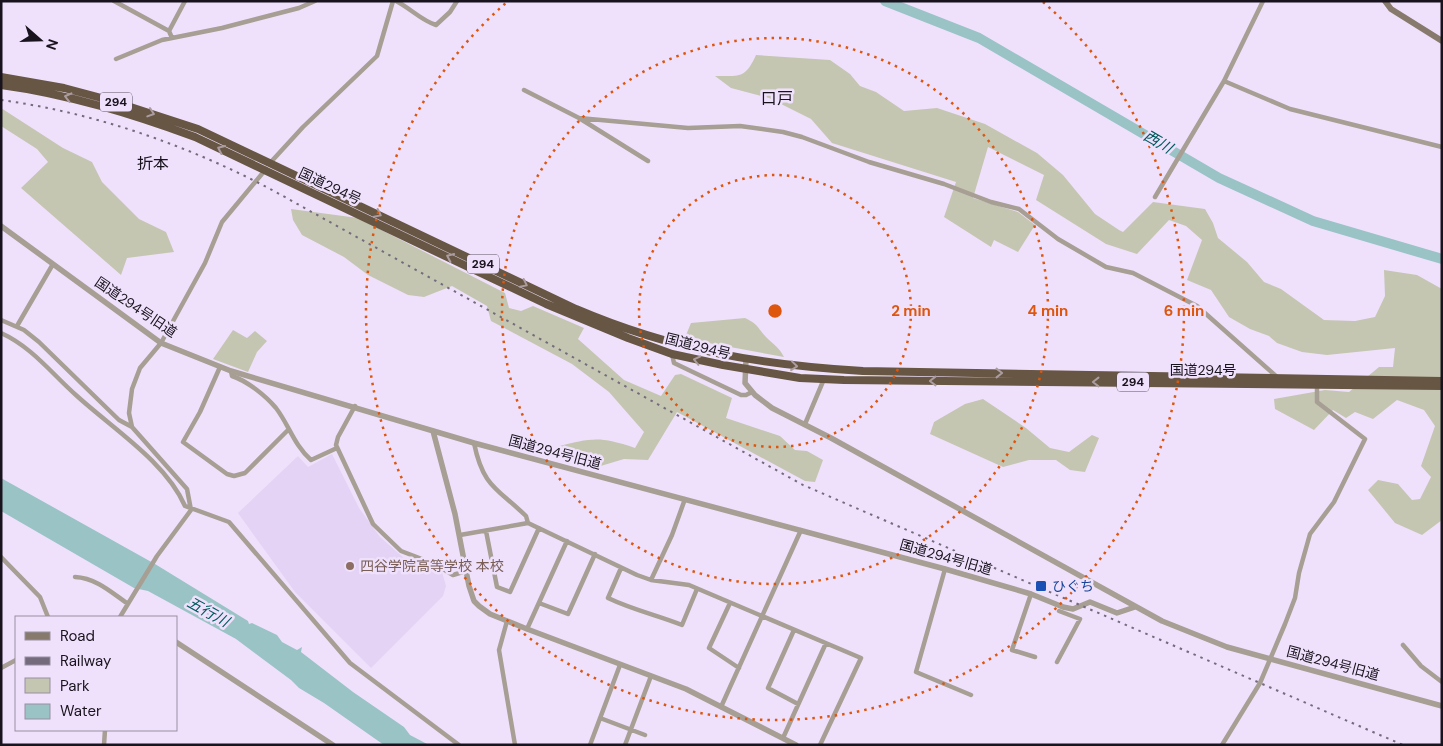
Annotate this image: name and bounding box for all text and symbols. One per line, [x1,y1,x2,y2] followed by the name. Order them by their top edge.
[15,15,65,65] north arrow
[42,37,62,52] text: N
[761,88,793,109] district label: 口戸
[63,92,72,103] one-way arrow
[100,92,132,111] road number: 294
[146,107,154,117] one-way arrow
[1140,126,1178,159] water label: 西川
[217,145,226,155] one-way arrow
[137,153,169,174] district label: 折本
[296,164,364,208] street label: 国道294号
[373,208,382,218] one-way arrow
[446,253,455,264] one-way arrow
[467,254,499,274] road number: 294
[91,273,181,341] street label: 国道294号旧道
[519,278,528,288] one-way arrow
[891,301,931,321] text: 2 min
[1028,301,1068,321] text: 4 min
[1164,301,1204,321] text: 6 min
[766,302,784,320] centre of rings
[663,329,733,363] street label: 国道294号
[692,355,701,366] one-way arrow
[790,360,798,371] one-way arrow
[1169,361,1237,379] street label: 国道294号
[996,368,1004,378] one-way arrow
[1117,372,1149,392] road number: 294
[929,376,936,386] one-way arrow
[1091,377,1099,387] one-way arrow
[507,431,603,473] street label: 国道294号旧道
[898,535,994,579] street label: 国道294号旧道
[360,557,504,575] place label: 四谷学院高等学校 本校
[344,560,356,572] marker: 四谷学院高等学校 本校
[1052,577,1094,595] place label: ひぐち
[1034,579,1048,593] marker: ひぐち
[183,592,234,633] water label: 五行川
[15,616,178,731] legend
[60,626,95,646] text: Road
[1285,642,1381,684] street label: 国道294号旧道
[60,651,112,671] text: Railway
[60,676,90,696] text: Park
[60,701,102,721] text: Water

